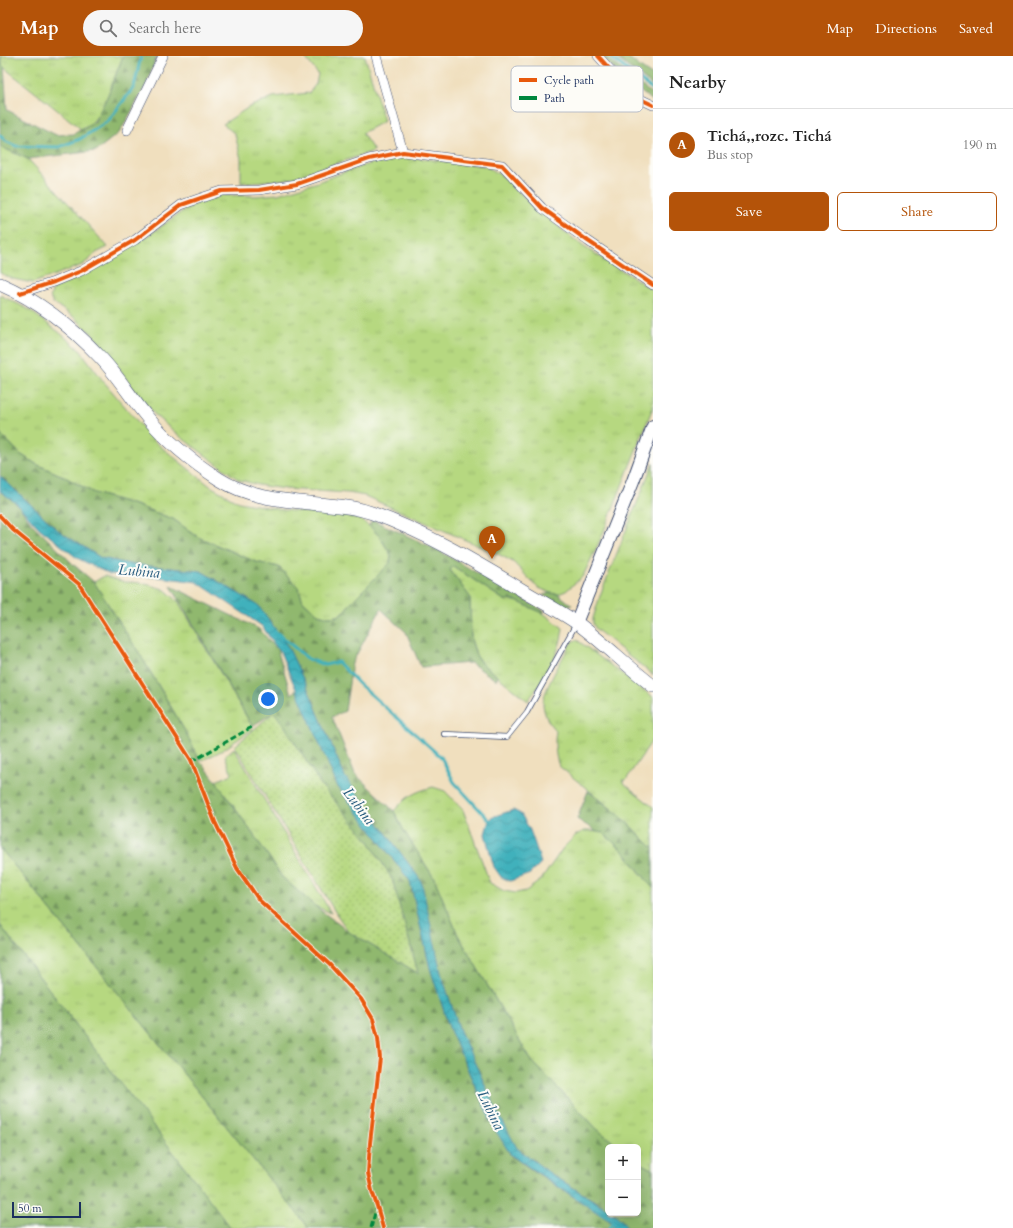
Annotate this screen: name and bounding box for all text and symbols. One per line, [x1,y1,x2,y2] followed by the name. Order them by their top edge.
[83,10,363,46] search box
[20,15,59,41] text: Map
[97,17,119,39] icon: search
[129,18,201,38] text: Search here
[827,19,853,38] text: Map
[875,19,937,38] text: Directions
[959,19,993,38] text: Saved
[511,66,643,112] legend
[669,71,726,94] text: Nearby
[544,73,594,88] text: Cycle path
[544,91,565,106] text: Path
[707,126,832,146] text: Tichá,,rozc. Tichá
[677,136,687,154] text: A
[963,136,997,154] text: 190 m
[707,146,753,164] text: Bus stop
[669,192,829,231] button: Save
[837,192,997,231] button: Share
[479,526,505,559] pin: A
[117,559,161,583] water label: Lubina
[258,689,278,709] your location
[338,783,380,829] water label: Lubina
[473,1087,509,1133] water label: Lubina
[605,1144,641,1216] map controls
[605,1144,641,1180] button: +
[605,1180,641,1216] button: −
[12,1200,81,1219] scale bar
[18,1201,42,1216] text: 50 m

